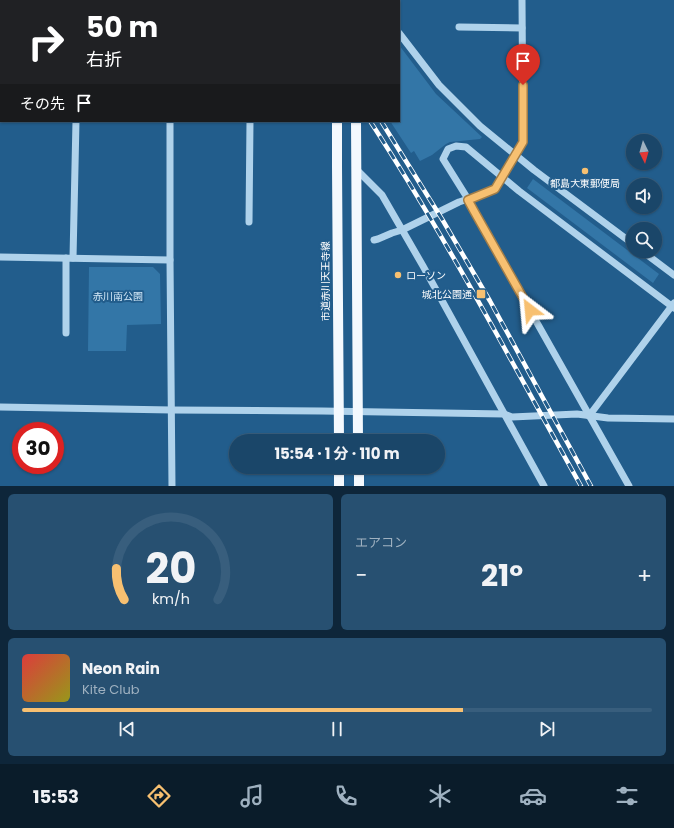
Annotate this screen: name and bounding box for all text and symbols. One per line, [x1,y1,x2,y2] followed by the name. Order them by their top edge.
[86,8,158,47] text: 50 m
[20,16,72,68] icon: right
[506,44,540,85] pin
[86,47,122,72] text: 右折
[512,50,534,72] icon: arrive
[73,92,95,114] icon: arrive
[20,93,65,114] text: その先
[626,134,662,170] north arrow
[626,134,662,258] map controls
[580,166,590,176] marker: 都島大東郵便局
[550,176,620,191] place label: 都島大東郵便局
[626,178,662,214] button: sound
[626,222,662,258] button: search
[318,241,333,321] street label: 市道赤川天王寺線
[406,268,446,283] place label: ローソン
[393,270,403,280] marker: ローソン
[422,287,472,302] place label: 城北公園通
[475,288,487,300] marker: 城北公園通
[93,289,143,304] park label: 赤川南公園
[509,289,551,331] position arrow
[12,422,64,474] speed limit sign: 30
[274,443,400,464] text: 15:54 · 1 分 · 110 m
[355,533,407,552] text: エアコン
[145,539,196,598] text: 20
[481,554,523,597] text: 21°
[355,560,367,591] text: −
[637,560,652,591] text: +
[151,589,190,609] text: km/h
[82,658,160,679] text: Neon Rain
[82,680,140,699] text: Kite Club
[116,718,138,740] icon: previous
[326,718,348,740] icon: pause
[536,718,558,740] icon: next
[145,782,173,810] icon: directions
[238,782,266,810] icon: music
[332,782,360,810] icon: phone
[426,782,454,810] icon: climate
[519,782,547,810] icon: car
[613,782,641,810] icon: filters
[33,784,79,809] text: 15:53

